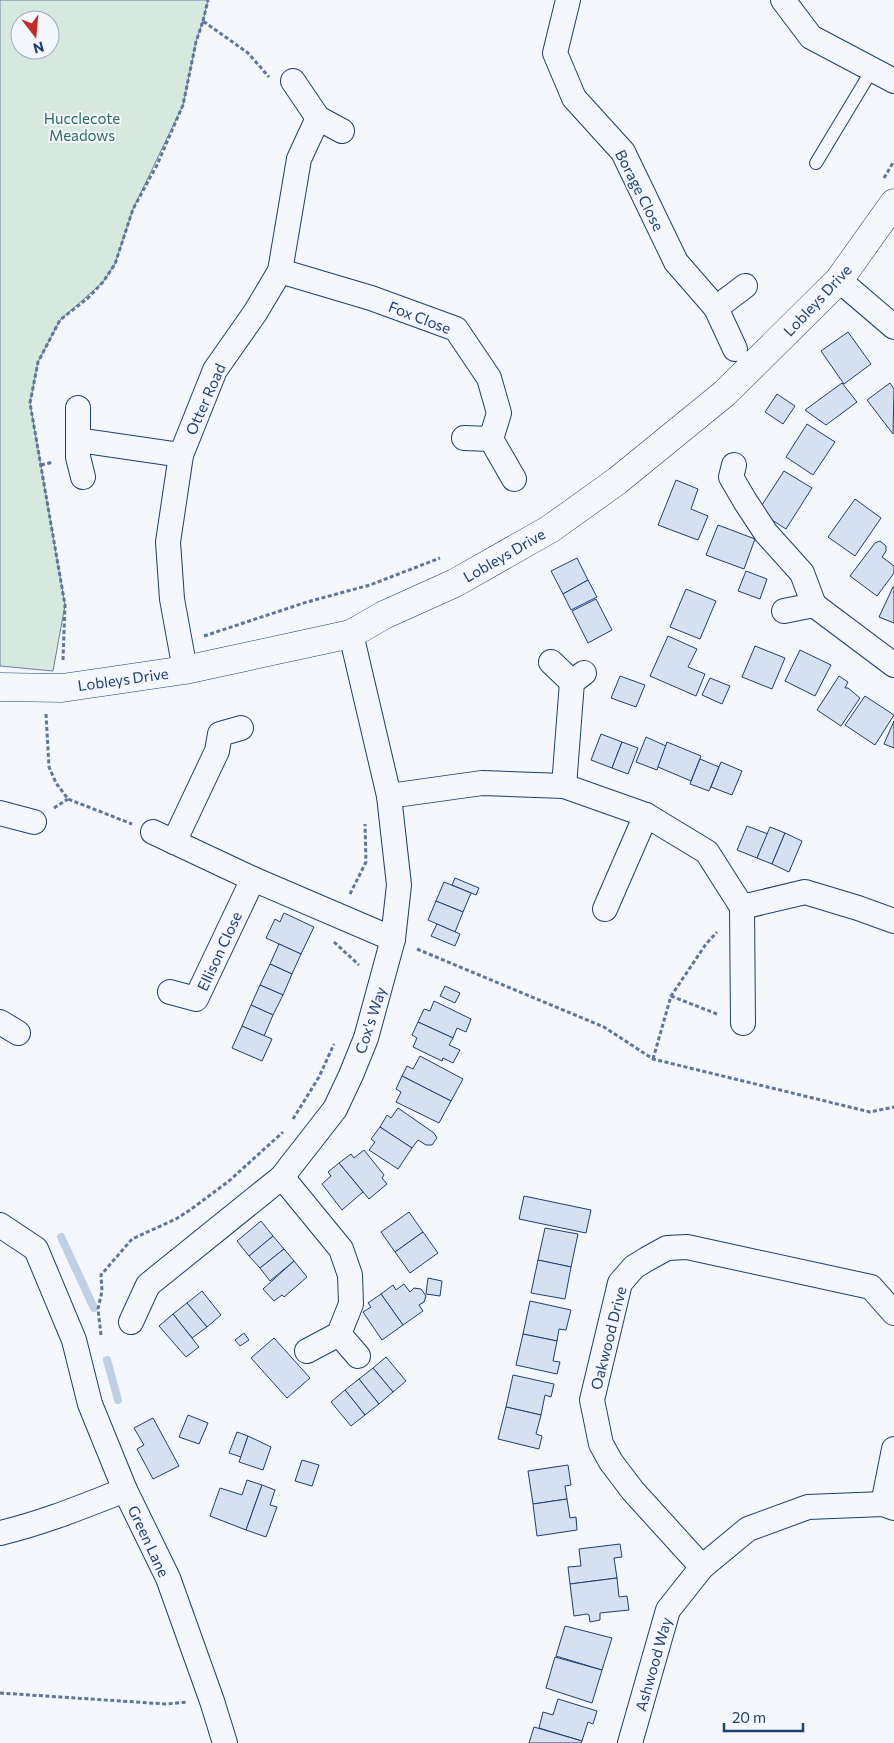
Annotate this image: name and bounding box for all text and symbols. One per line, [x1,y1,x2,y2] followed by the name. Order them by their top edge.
[10,10,60,60] north arrow
[31,38,46,58] text: N
[44,109,120,144] park label: Hucclecote Meadows
[612,146,668,234] street label: Borage Close
[779,260,855,340] street label: Lobleys Drive
[386,297,454,337] street label: Fox Close
[181,361,229,437] street label: Otter Road
[460,524,548,586] street label: Lobleys Drive
[76,664,170,694] street label: Lobleys Drive
[193,908,245,993] street label: Ellison Close
[351,984,389,1056] street label: Cox's Way
[586,1284,630,1391] street label: Oakwood Drive
[125,1502,173,1580] street label: Green Lane
[631,1615,675,1713] street label: Ashwood Way
[724,1700,803,1732] scale bar
[732,1708,766,1726] text: 20 m

